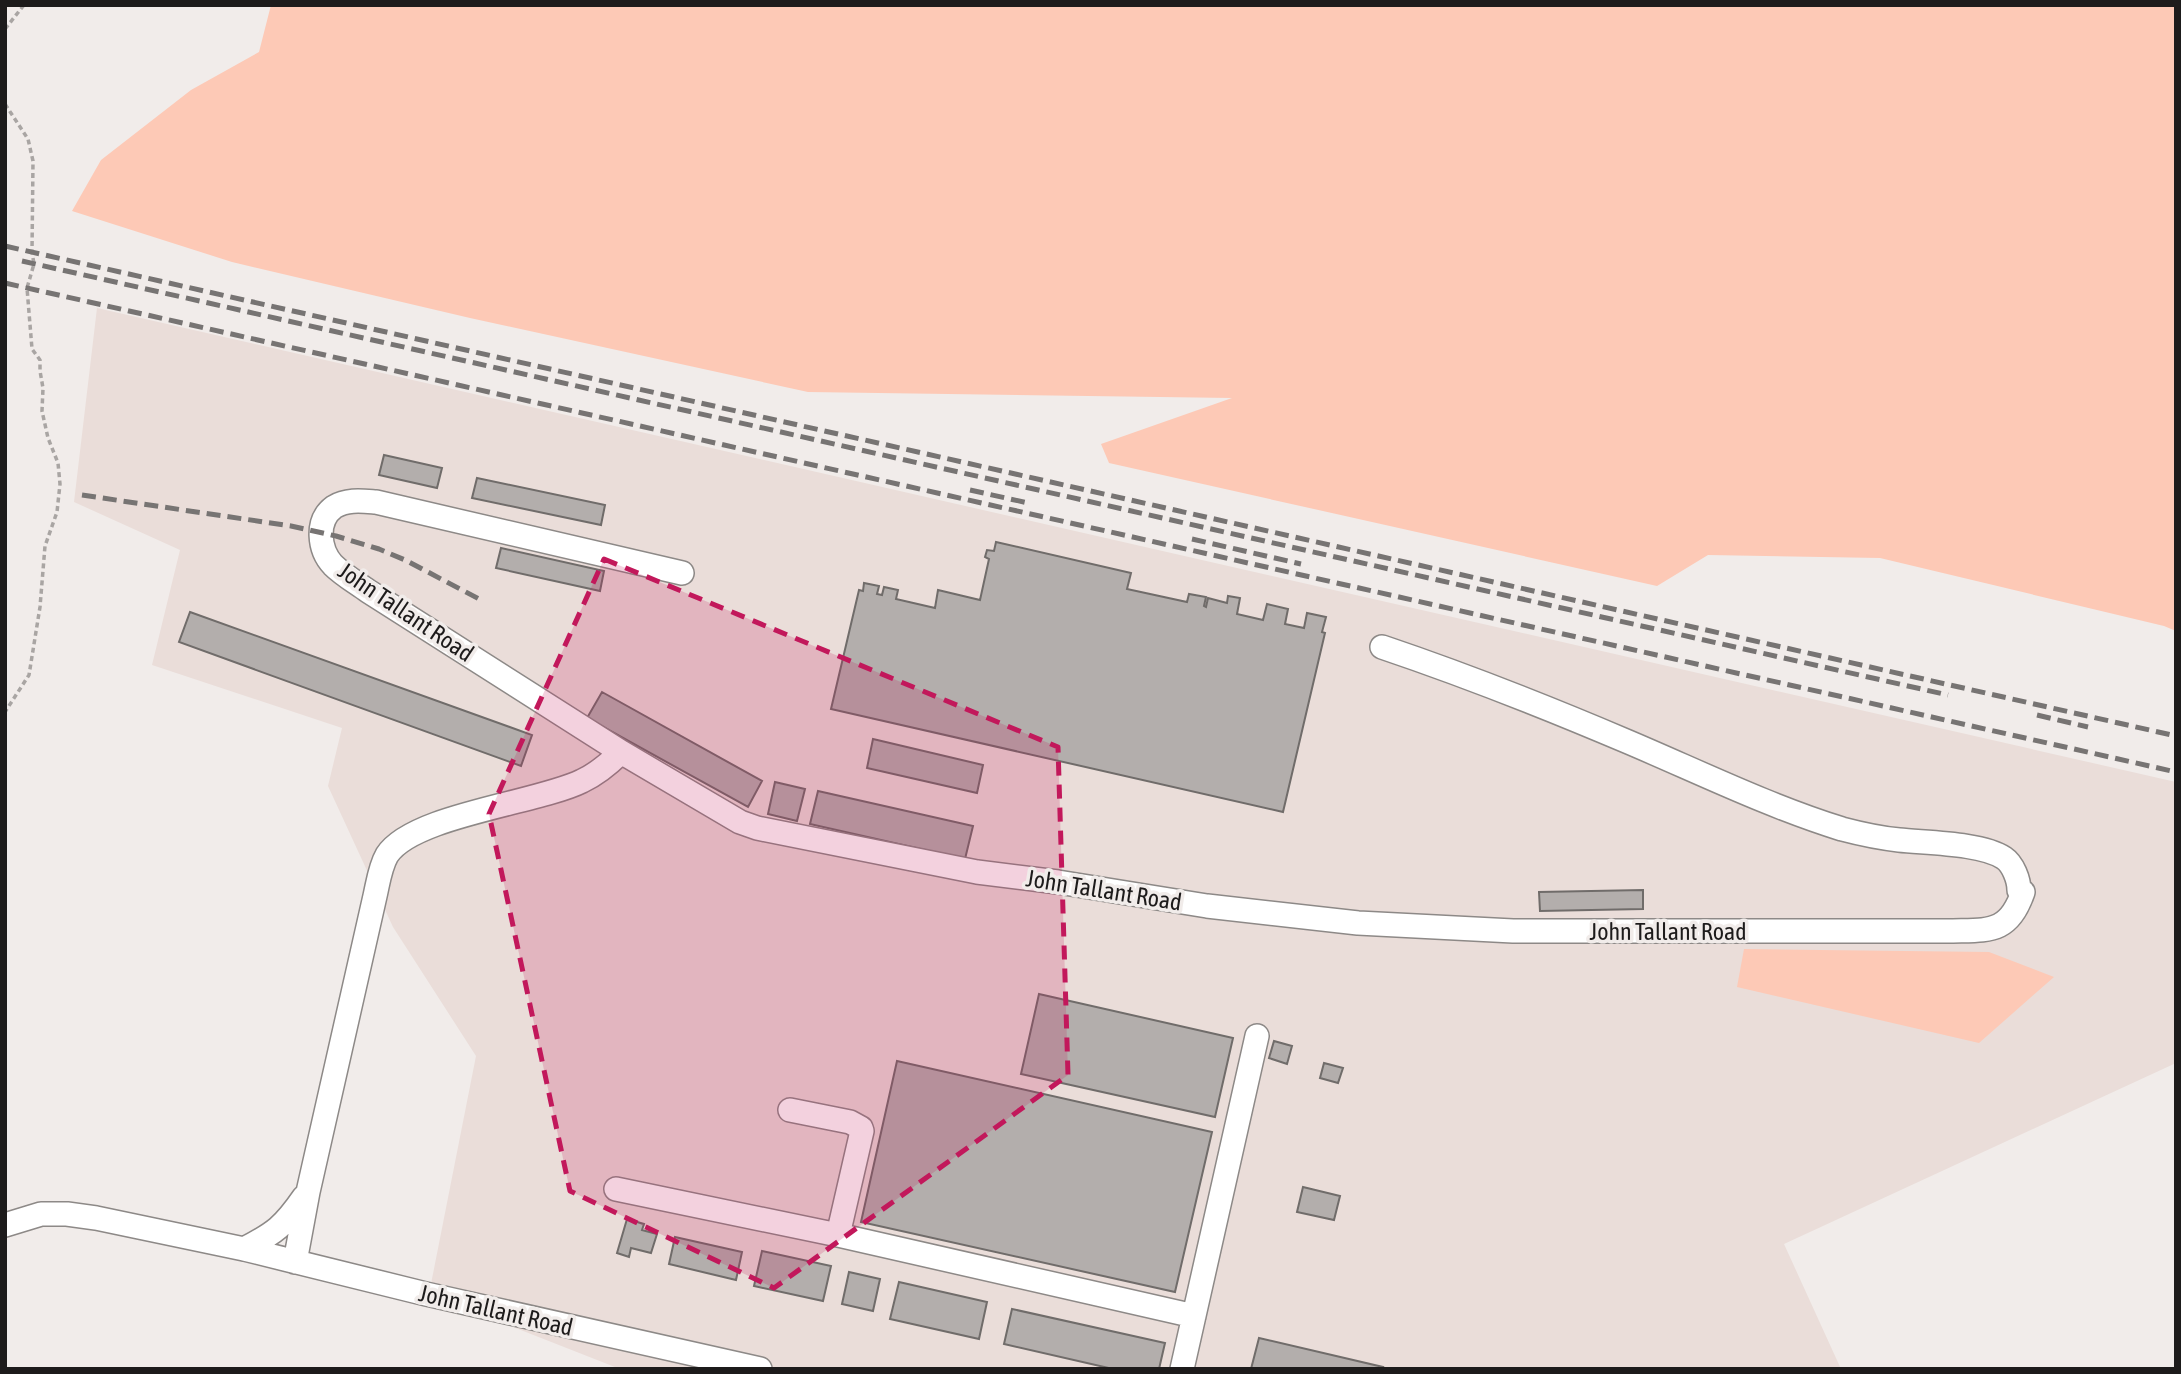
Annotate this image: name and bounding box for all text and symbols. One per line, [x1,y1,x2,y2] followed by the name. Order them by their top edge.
[333,557,479,667] street label: John Tallant Road
[1024,864,1184,916] street label: John Tallant Road
[1589,918,1747,945] street label: John Tallant Road
[416,1279,576,1341] street label: John Tallant Road

